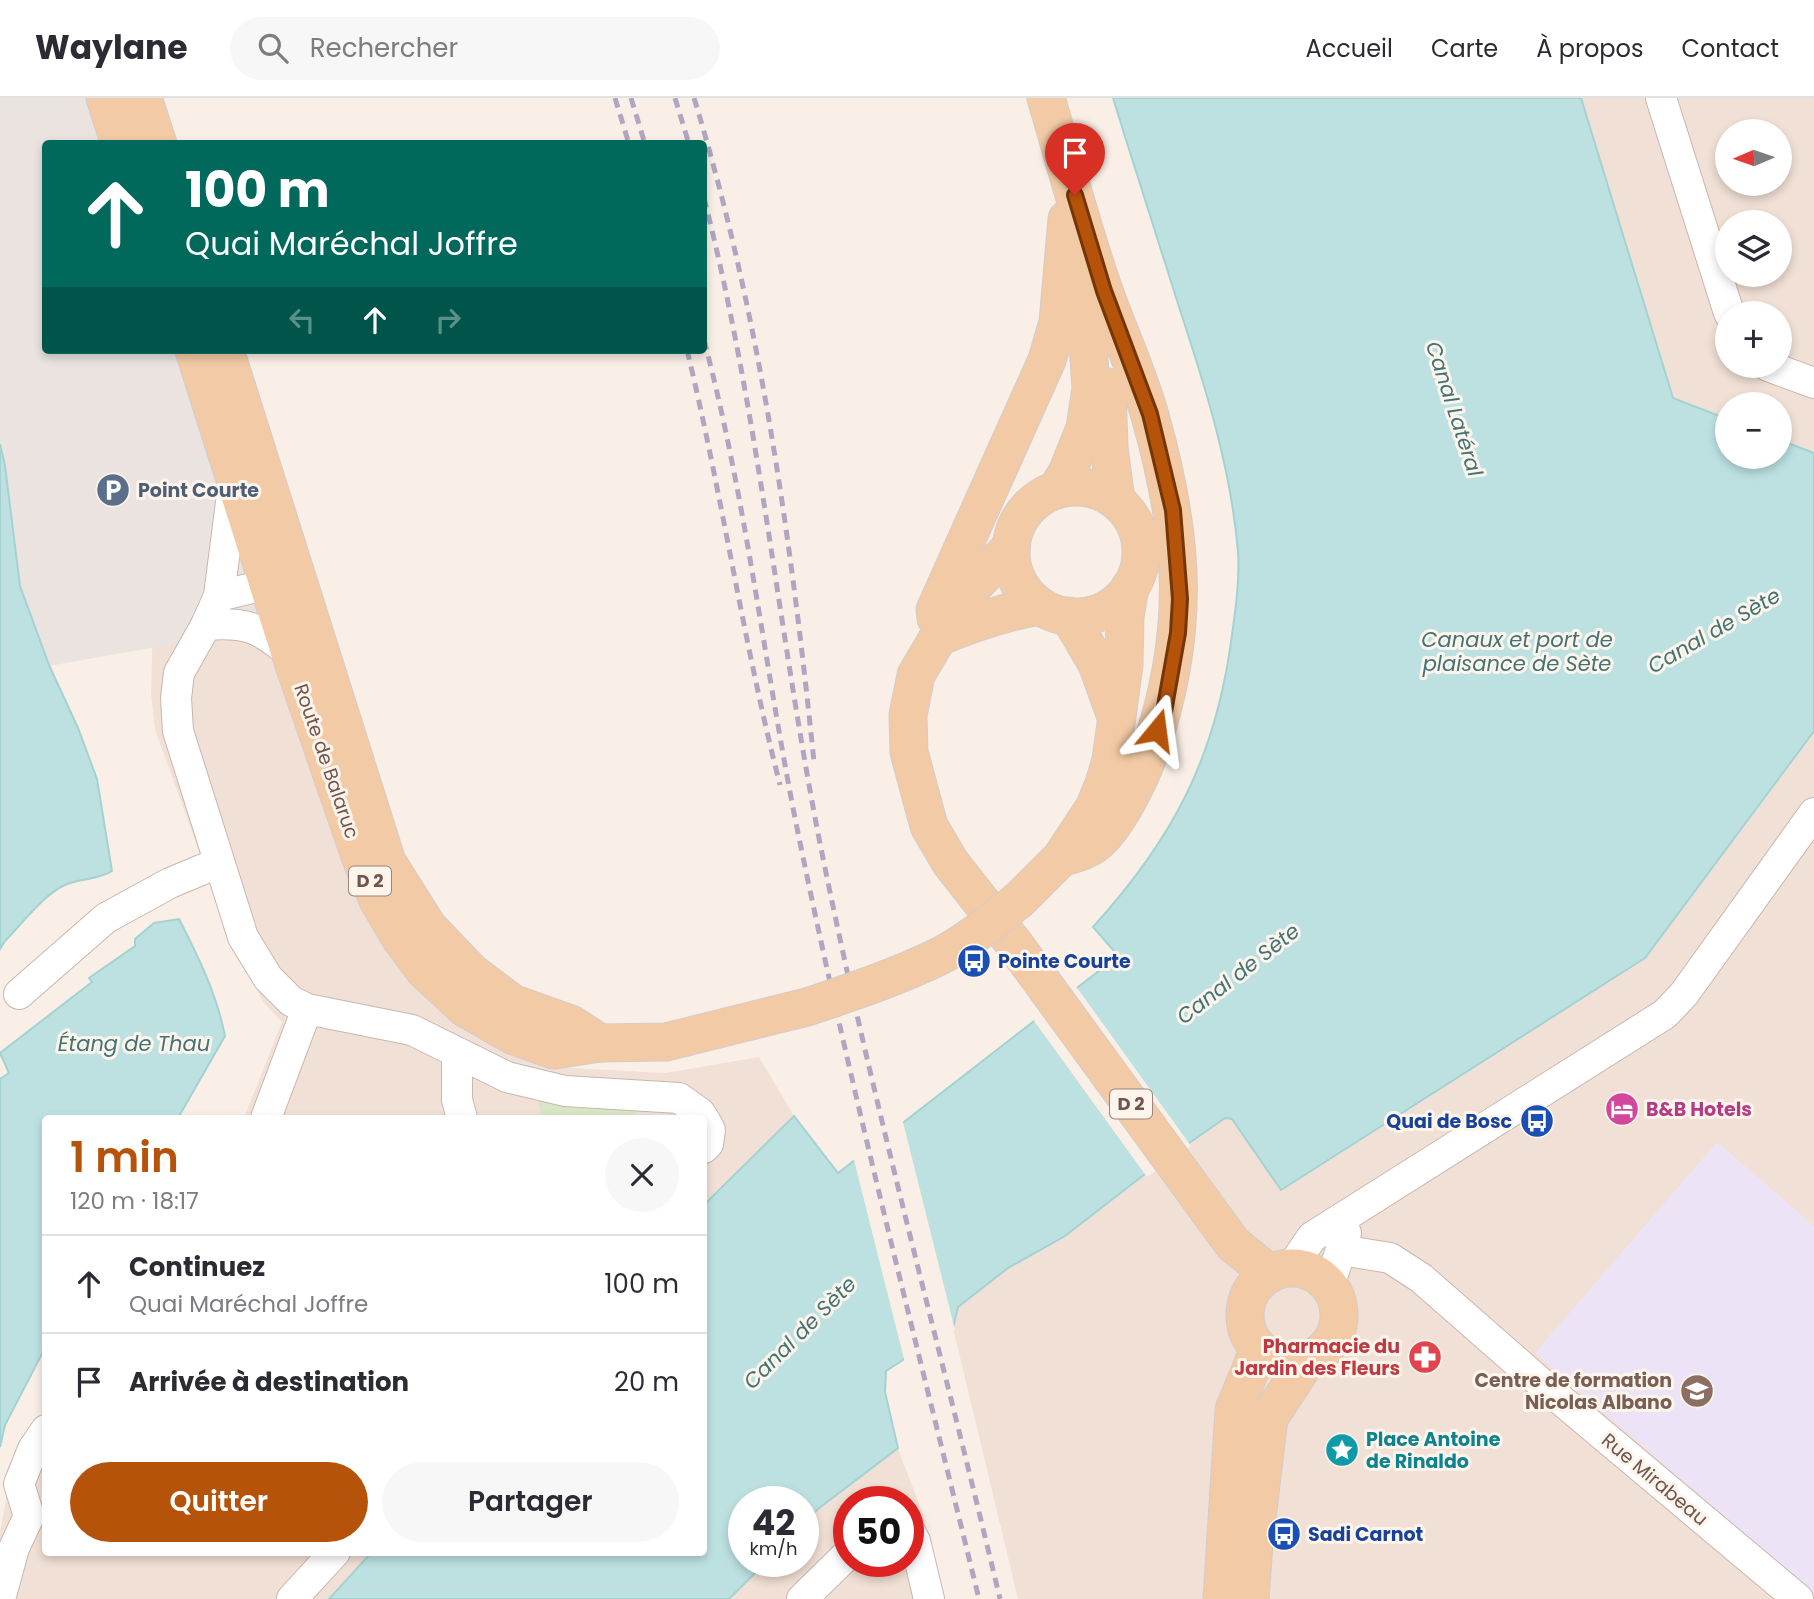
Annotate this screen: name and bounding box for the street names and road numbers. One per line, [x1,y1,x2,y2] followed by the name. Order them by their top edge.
[287,680,366,842] street label: Route de Balaruc
[349,866,391,896] road number: D 2
[1110,1090,1152,1119] road number: D 2
[1596,1427,1714,1532] street label: Rue Mirabeau

